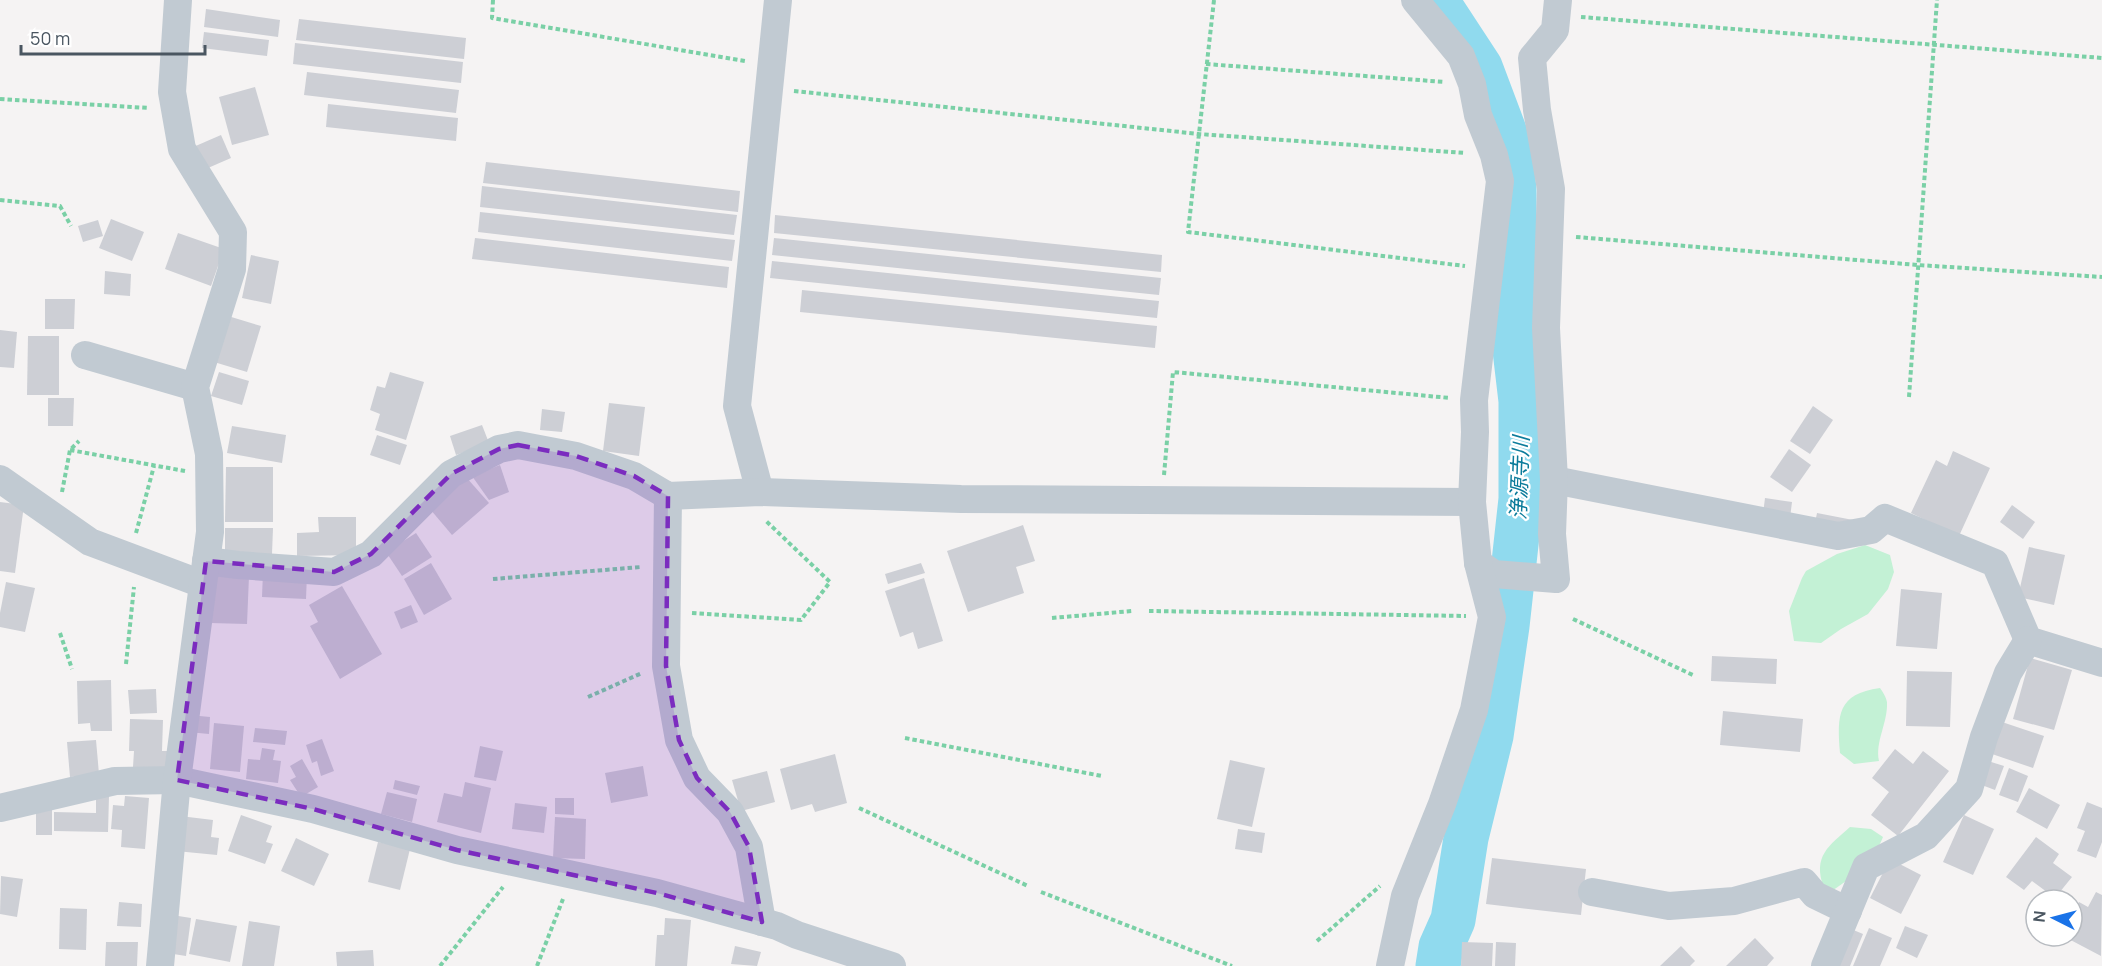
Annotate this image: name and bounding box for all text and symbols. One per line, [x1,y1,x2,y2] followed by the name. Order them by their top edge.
[21,18,206,56] scale bar
[30,26,70,50] text: 50 m
[1504,434,1535,520] water label: 浄源寺川
[2024,888,2084,948] north arrow
[2028,910,2051,923] text: N

